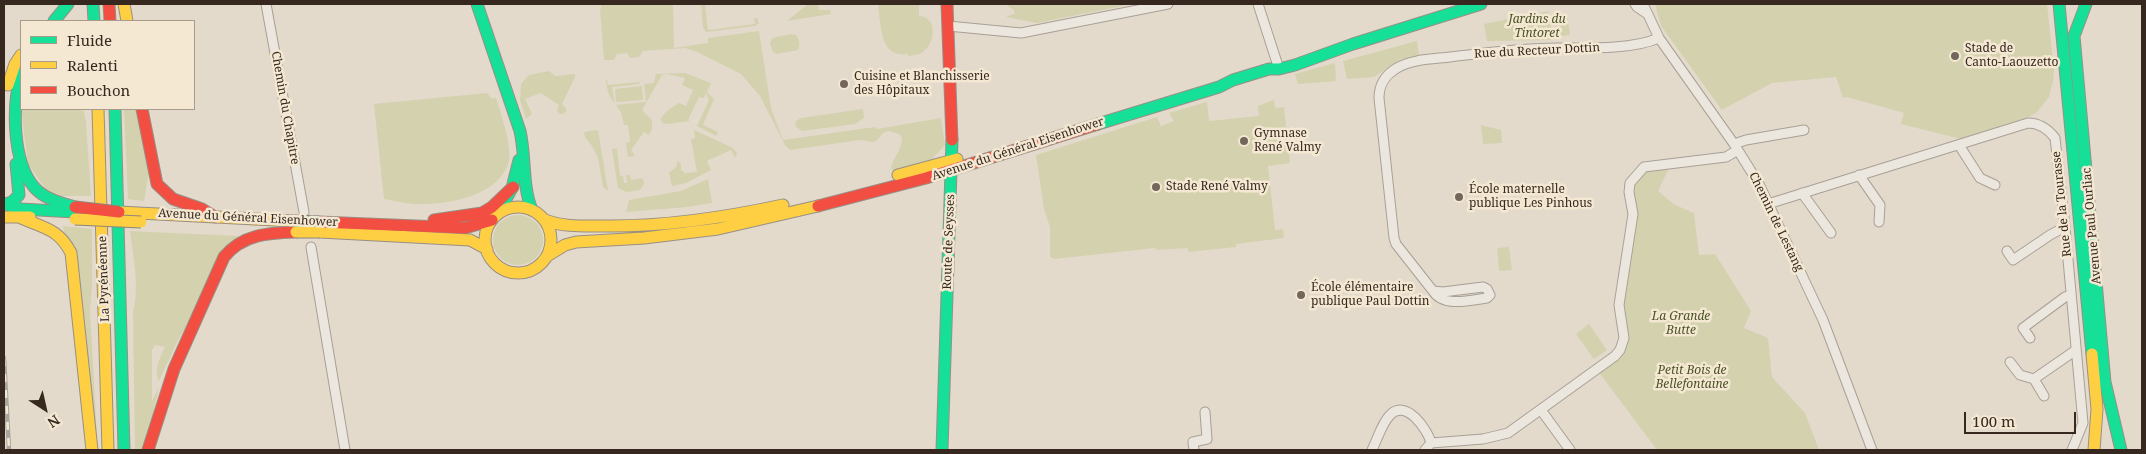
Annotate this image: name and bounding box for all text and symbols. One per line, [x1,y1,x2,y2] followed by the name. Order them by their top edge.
[1508,13,1566,41] park label: Jardins du Tintoret
[20,20,195,110] legend
[67,30,112,50] text: Fluide
[1474,41,1600,61] street label: Rue du Recteur Dottin
[1965,42,2058,70] place label: Stade de Canto-Laouzetto
[268,50,302,166] street label: Chemin du Chapitre
[1949,50,1961,62] marker: Stade de Canto-Laouzetto
[67,55,118,75] text: Ralenti
[854,70,990,98] place label: Cuisine et Blanchisserie des Hôpitaux
[838,78,850,90] marker: Cuisine et Blanchisserie des Hôpitaux
[67,80,130,100] text: Bouchon
[930,114,1106,184] street label: Avenue du Général Eisenhower
[1254,127,1321,155] place label: Gymnase René Valmy
[1238,135,1250,147] marker: Gymnase René Valmy
[2049,150,2075,258] street label: Rue de la Tourasse
[2080,167,2104,285] street label: Avenue Paul Ourliac
[1746,170,1806,274] street label: Chemin de Lestang
[1166,180,1268,194] place label: Stade René Valmy
[1150,181,1162,193] marker: Stade René Valmy
[1469,183,1592,211] place label: École maternelle publique Les Pinhous
[1453,191,1465,203] marker: École maternelle publique Les Pinhous
[940,194,958,290] street label: Route de Seysses
[158,206,338,230] street label: Avenue du Général Eisenhower
[95,236,113,322] street label: La Pyrénéenne
[1311,281,1430,309] place label: École élémentaire publique Paul Dottin
[1295,289,1307,301] marker: École élémentaire publique Paul Dottin
[1652,310,1710,338] park label: La Grande Butte
[1656,364,1728,392] park label: Petit Bois de Bellefontaine
[20,384,70,434] north arrow
[1966,402,2078,434] scale bar
[44,411,64,433] text: N
[1972,411,2015,431] text: 100 m

